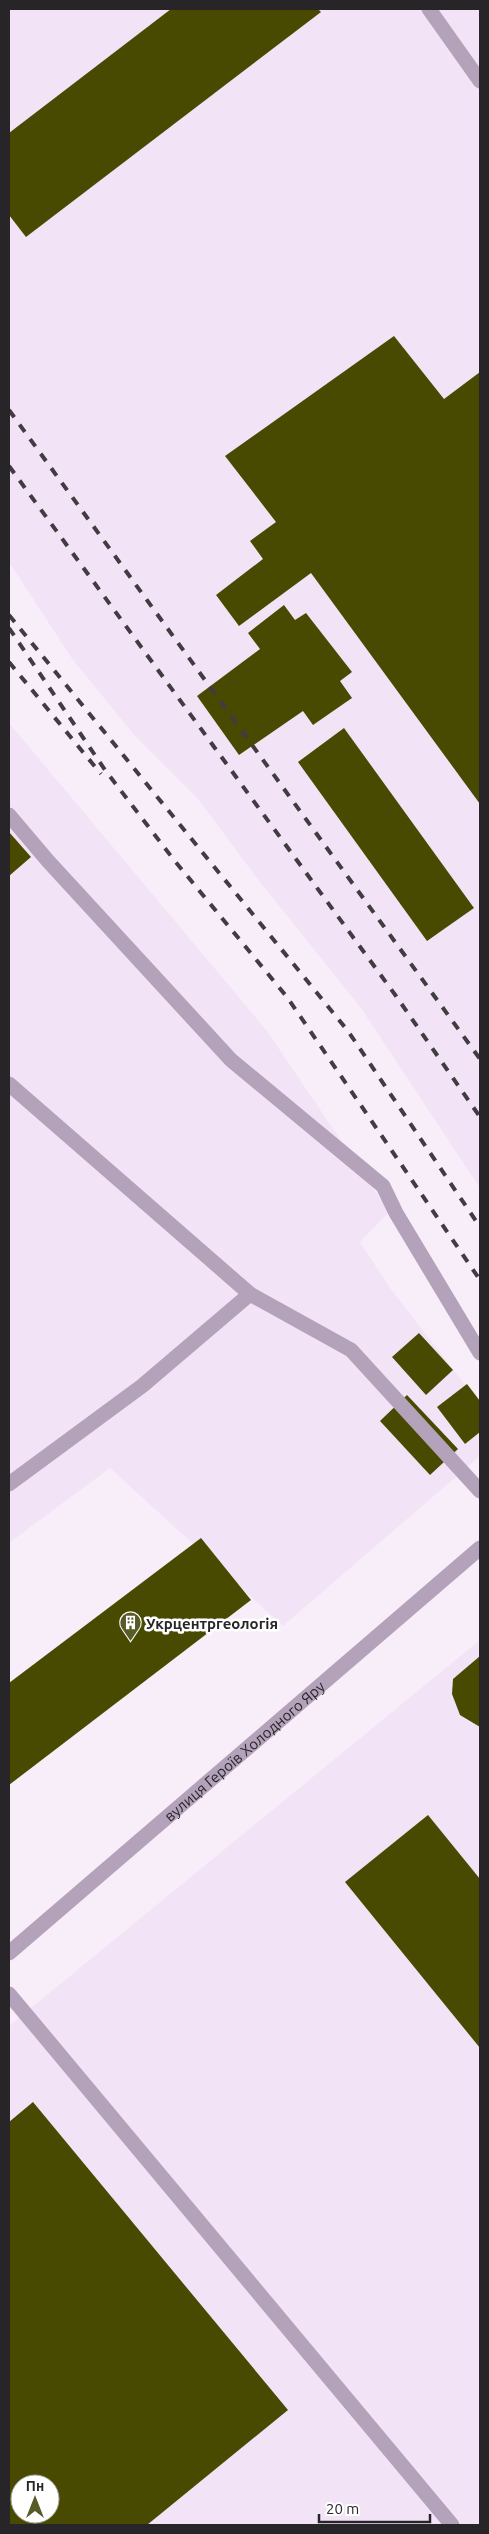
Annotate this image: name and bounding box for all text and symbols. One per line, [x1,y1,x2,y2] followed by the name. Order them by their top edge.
[118,1611,142,1642] building icon: Укрцентргеологія
[146,1615,278,1632] place label: Укрцентргеологія
[160,1677,328,1824] street label: вулиця Героїв Холодного Яру
[10,2474,60,2524] north arrow
[26,2478,44,2494] text: Пн
[319,2492,430,2524] scale bar
[326,2500,359,2517] text: 20 m

